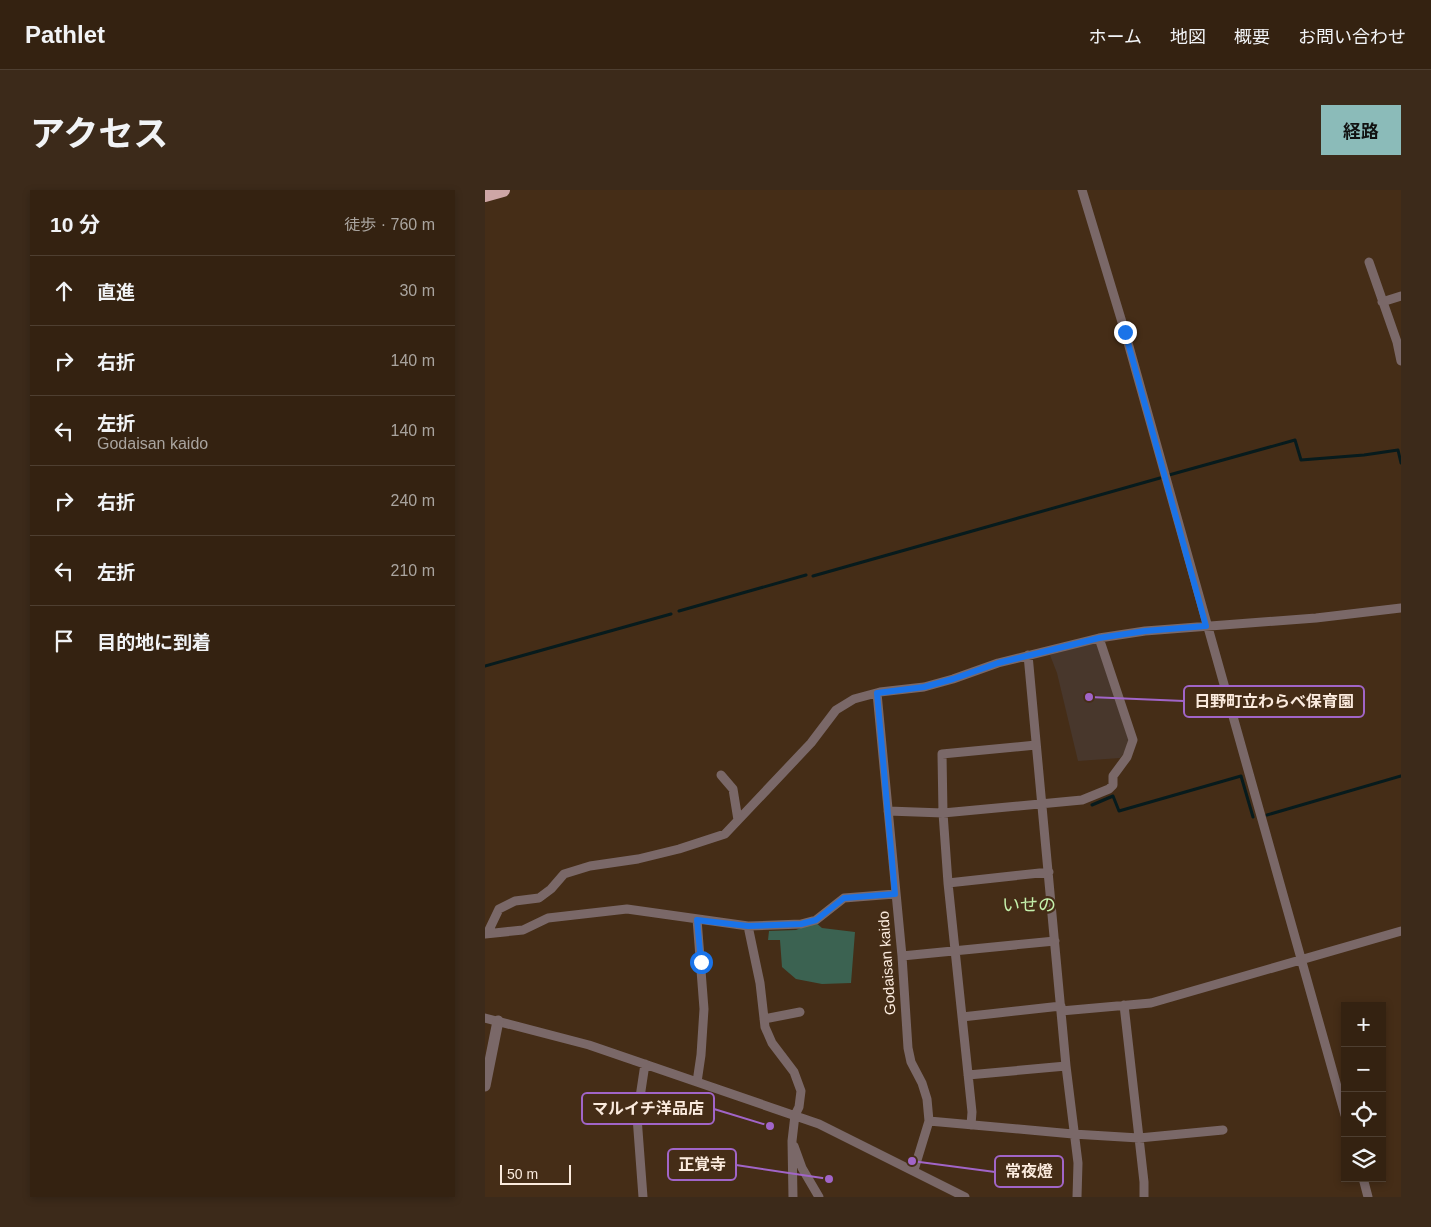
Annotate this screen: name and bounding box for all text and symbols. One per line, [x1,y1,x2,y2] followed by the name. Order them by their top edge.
[25,21,105,48] text: Pathlet
[1089,27,1142,47] text: ホーム
[1170,27,1206,47] text: 地図
[1234,27,1270,47] text: 概要
[1298,27,1406,47] text: お問い合わせ
[1321,105,1401,155] button: 経路
[30,114,168,153] text: アクセス
[50,213,100,236] text: 10 分
[344,216,435,233] text: 徒歩 · 760 m
[50,277,78,305] icon: ahead
[97,282,135,303] text: 直進
[399,282,435,299] text: 30 m
[1114,321,1137,344] route end
[50,347,78,375] icon: right
[97,352,135,373] text: 右折
[391,352,435,369] text: 140 m
[97,413,135,434] text: 左折
[50,417,78,445] icon: left
[391,422,435,439] text: 140 m
[97,435,208,452] text: Godaisan kaido
[50,487,78,515] icon: right
[97,492,135,513] text: 右折
[391,492,435,509] text: 240 m
[50,557,78,585] icon: left
[97,562,135,583] text: 左折
[391,562,435,579] text: 210 m
[50,627,78,655] icon: arrive
[97,632,211,653] text: 目的地に到着
[1184,686,1364,717] callout: 日野町立わらべ保育園
[1194,693,1354,710] text: 日野町立わらべ保育園
[1002,895,1056,915] district label: いせの
[874,910,899,1016] street label: Godaisan kaido
[690,951,713,974] route start
[1341,1002,1386,1182] map controls
[1341,1002,1386,1047] button: +
[1341,1047,1386,1092] button: −
[1341,1092,1386,1137] button: locate
[582,1093,714,1124] callout: マルイチ洋品店
[592,1100,704,1117] text: マルイチ洋品店
[1341,1137,1386,1182] button: layers
[668,1149,736,1180] callout: 正覚寺
[678,1156,726,1173] text: 正覚寺
[995,1156,1063,1187] callout: 常夜燈
[500,1162,571,1185] scale bar
[1005,1162,1053,1180] text: 常夜燈
[507,1166,538,1182] text: 50 m

